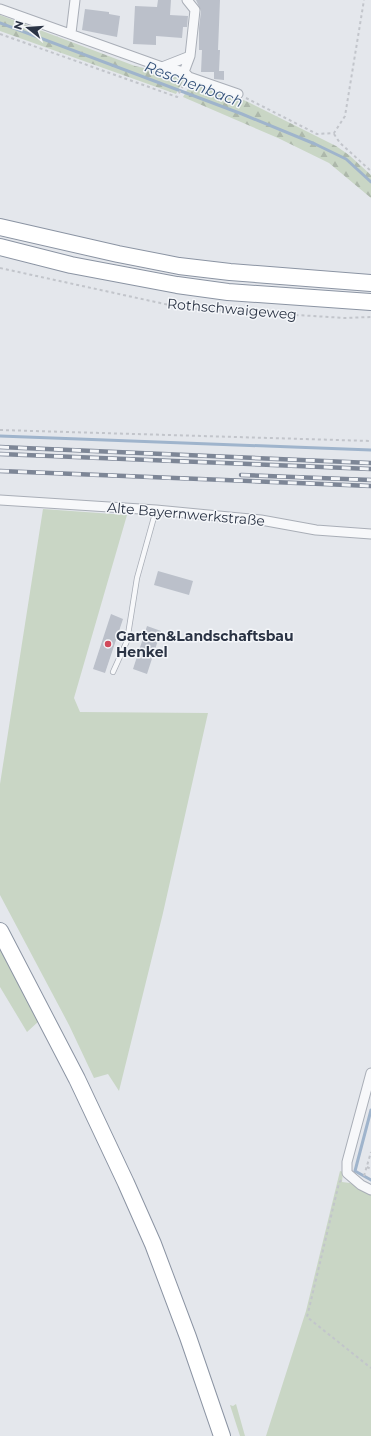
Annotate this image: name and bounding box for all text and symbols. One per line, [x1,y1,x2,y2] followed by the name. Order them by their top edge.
[8,8,48,48] north arrow
[10,19,26,31] text: N
[142,57,246,111] water label: Reschenbach
[166,294,298,324] street label: Rothschwaigeweg
[106,498,266,530] street label: Alte Bayernwerkstraße
[116,627,294,661] place label: Garten&Landschaftsbau Henkel
[103,639,113,649] marker: Garten&Landschaftsbau Henkel

